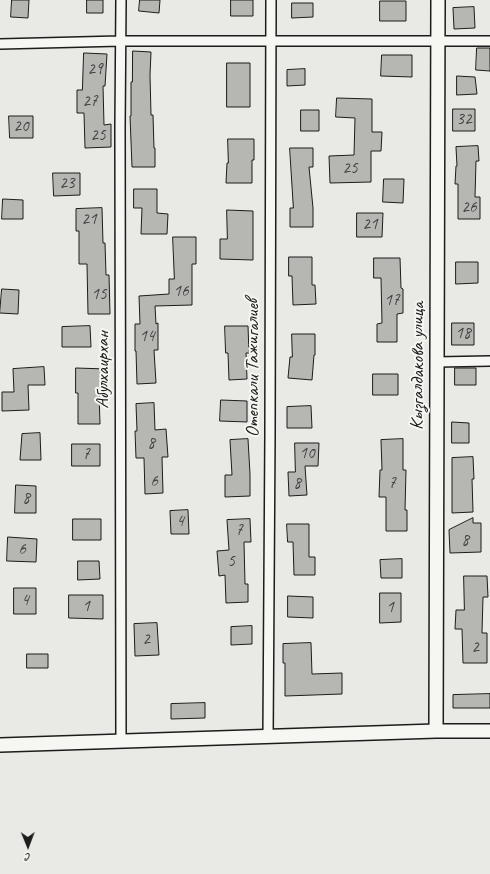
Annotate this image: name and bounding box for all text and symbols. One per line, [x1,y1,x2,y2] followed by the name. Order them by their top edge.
[87,60,103,80] house number: 29
[82,92,98,112] house number: 27
[456,110,472,130] house number: 32
[13,117,29,137] house number: 20
[90,126,106,146] house number: 25
[342,159,358,179] house number: 25
[59,174,75,194] house number: 23
[461,198,477,218] house number: 26
[81,210,97,230] house number: 21
[362,215,378,235] house number: 21
[173,282,189,302] house number: 16
[91,285,107,305] house number: 15
[384,291,400,311] house number: 17
[242,299,264,437] street label: Отепкали Тажигалиев
[407,302,429,430] street label: Кызгалдакова улица
[455,324,471,344] house number: 18
[139,327,155,347] house number: 14
[92,331,114,409] street label: Абулхаирхан
[147,434,155,454] house number: 8
[299,444,315,464] house number: 10
[82,445,90,465] house number: 7
[150,472,158,492] house number: 6
[293,474,301,494] house number: 8
[388,474,396,494] house number: 7
[22,489,30,509] house number: 8
[176,512,184,532] house number: 4
[235,521,243,541] house number: 7
[461,531,469,551] house number: 8
[18,540,26,560] house number: 6
[227,552,235,572] house number: 5
[21,591,29,611] house number: 4
[82,597,90,617] house number: 1
[386,598,394,618] house number: 1
[142,630,150,650] house number: 2
[471,638,479,658] house number: 2
[8,826,48,866] north arrow
[25,851,31,865] text: С

